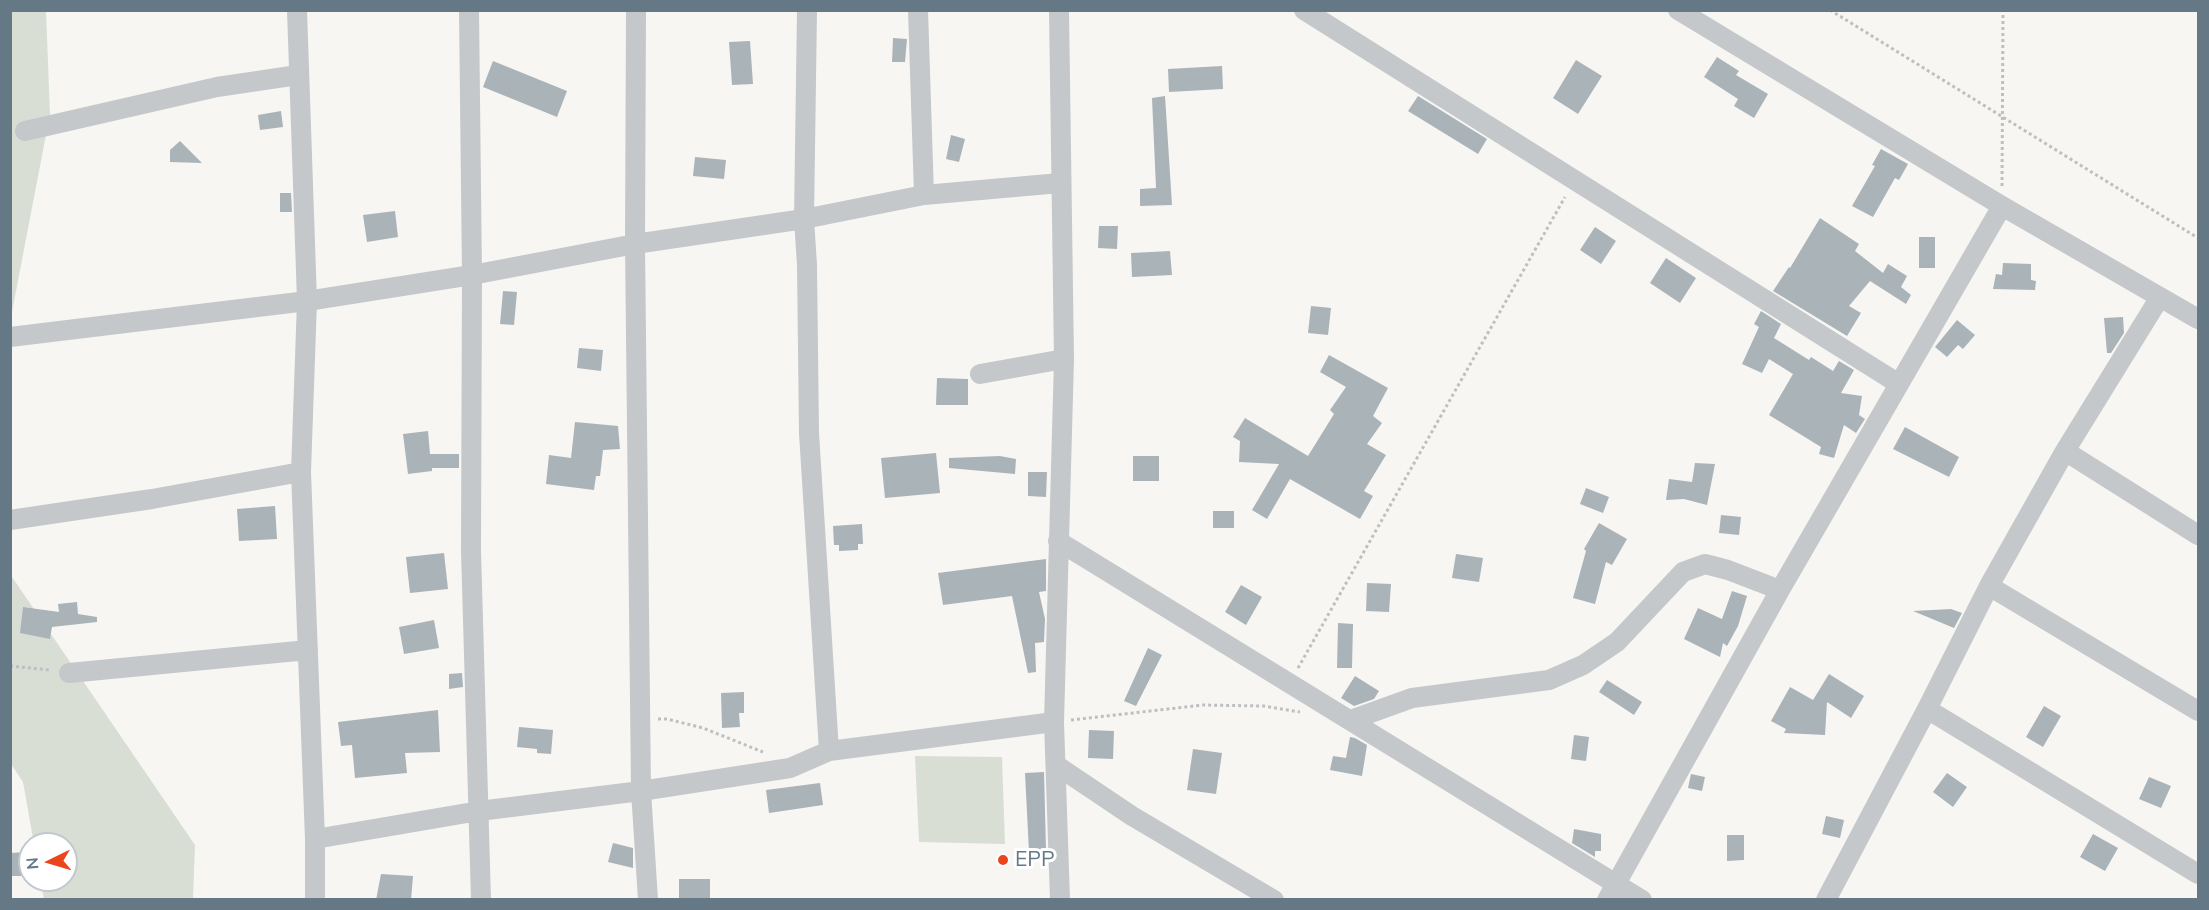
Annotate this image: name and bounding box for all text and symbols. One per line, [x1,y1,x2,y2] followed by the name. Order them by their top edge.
[18,832,78,892] north arrow
[1015,847,1055,873] place label: EPP
[996,853,1010,867] marker: EPP
[22,856,43,870] text: N

